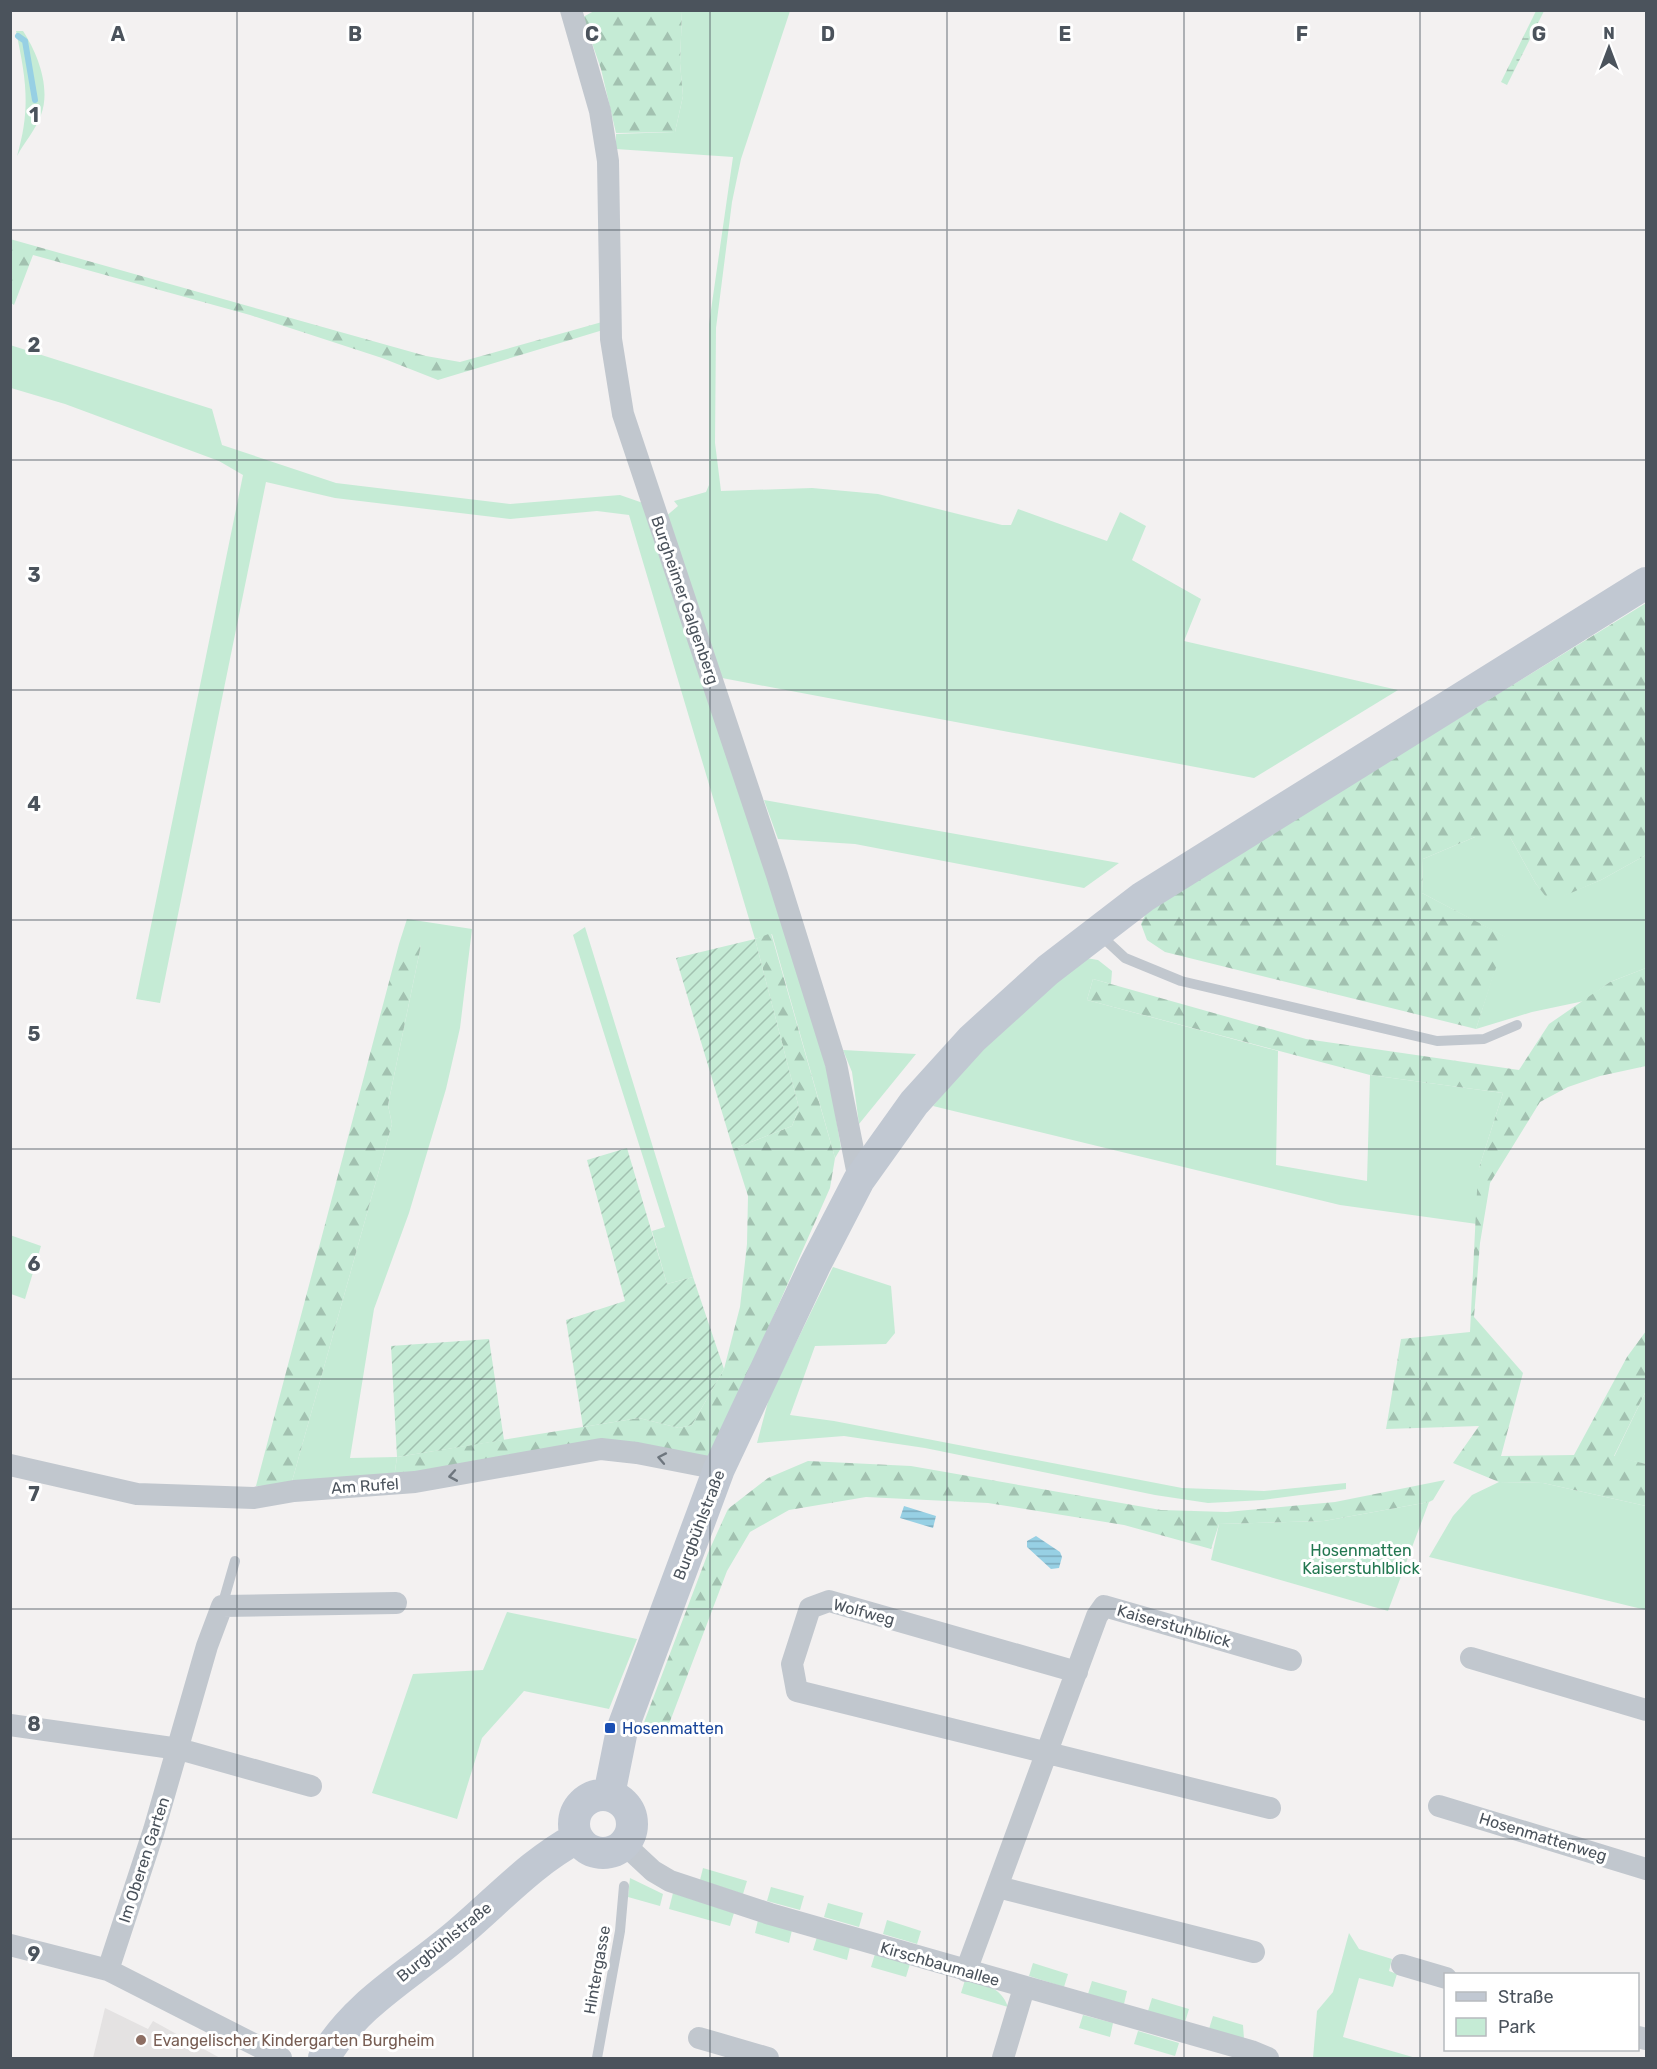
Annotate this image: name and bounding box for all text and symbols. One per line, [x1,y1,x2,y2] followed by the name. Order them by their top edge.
[1579,18,1639,78] north arrow
[111,22,126,46] text: A
[348,22,362,46] text: B
[585,22,599,46] text: C
[821,22,835,46] text: D
[1059,22,1071,46] text: E
[1296,22,1308,46] text: F
[1532,22,1546,46] text: G
[1603,24,1615,43] text: N
[29,103,39,127] text: 1
[28,333,41,357] text: 2
[647,513,723,687] street label: Burgheimer Galgenberg
[27,563,41,587] text: 3
[27,792,41,816] text: 4
[28,1022,41,1046] text: 5
[27,1252,41,1276] text: 6
[657,1452,667,1465] one-way arrow
[669,1467,729,1583] street label: Burgbühlstraße
[448,1469,458,1481] one-way arrow
[330,1474,400,1498] street label: Am Rufel
[28,1482,40,1506] text: 7
[1302,1541,1420,1578] park label: Hosenmatten Kaiserstuhlblick
[831,1595,897,1629] street label: Wolfweg
[1115,1601,1234,1652] street label: Kaiserstuhlblick
[27,1712,41,1736] text: 8
[622,1719,724,1738] place label: Hosenmatten
[603,1721,617,1735] marker: Hosenmatten
[115,1795,173,1925] street label: Im Oberen Garten
[1477,1809,1609,1865] street label: Hosenmattenweg
[393,1898,495,1986] street label: Burgbühlstraße
[580,1924,614,2016] street label: Hintergasse
[878,1938,1002,1990] street label: Kirschbaumallee
[28,1942,41,1966] text: 9
[1444,1973,1639,2051] legend
[1498,1986,1554,2008] text: Straße
[1498,2016,1536,2038] text: Park
[153,2031,435,2050] place label: Evangelischer Kindergarten Burgheim
[134,2033,148,2047] marker: Evangelischer Kindergarten Burgheim

